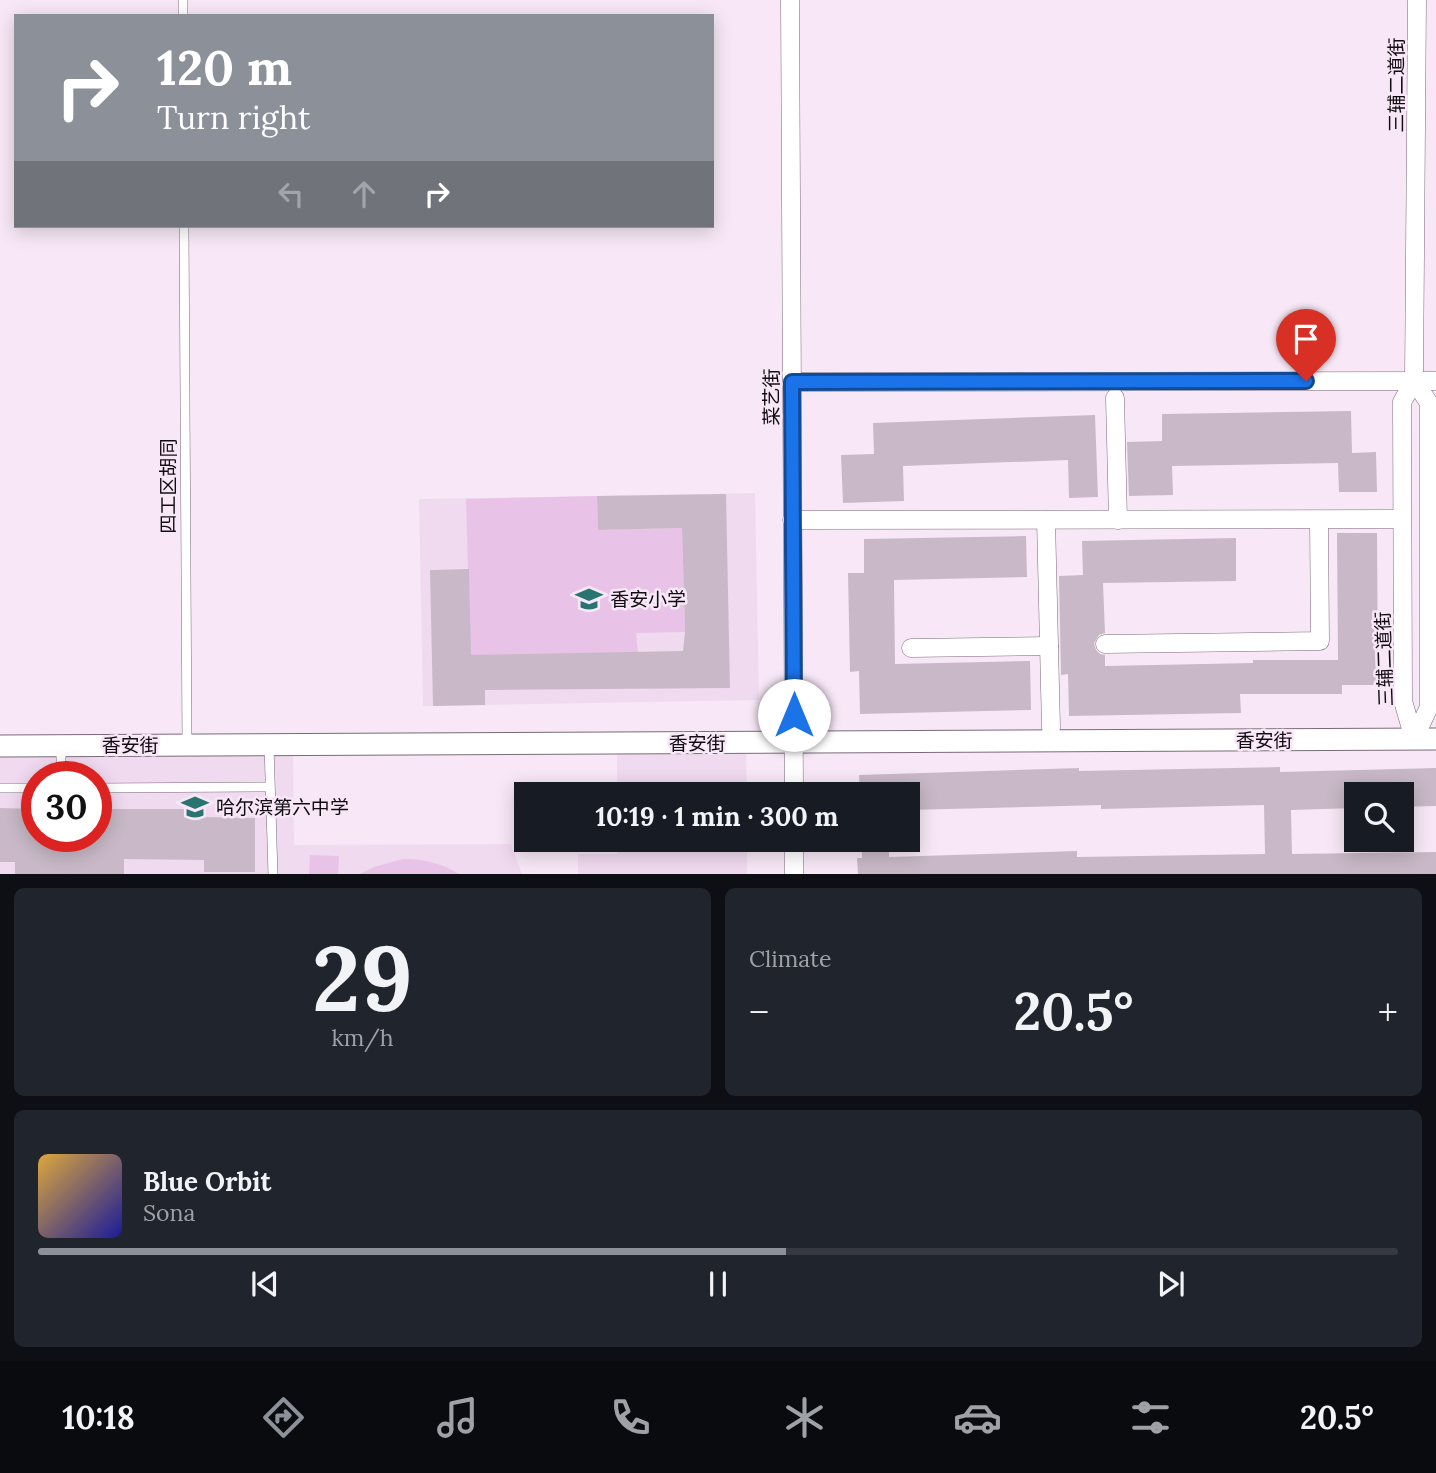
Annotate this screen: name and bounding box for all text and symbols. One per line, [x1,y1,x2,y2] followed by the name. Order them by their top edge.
[157,36,292,98] text: 120 m
[1384,37,1408,133] street label: 三辅二道街
[42,42,133,133] icon: right
[157,97,310,138] text: Turn right
[272,175,310,213] icon: left
[345,175,383,213] icon: ahead
[418,175,456,213] icon: right
[1276,309,1336,381] pin
[1287,320,1325,358] icon: arrive
[759,368,783,426] street label: 菜艺街
[156,438,180,534] street label: 四工区胡同
[574,584,604,614] school or university icon: 香安小学
[610,587,686,611] place label: 香安小学
[1370,611,1398,707] street label: 三辅二道街
[757,678,831,752] position arrow
[1235,728,1293,752] street label: 香安街
[668,731,726,755] street label: 香安街
[101,733,159,757] street label: 香安街
[21,761,112,852] speed limit sign: 30
[1344,782,1414,852] map controls
[1344,782,1414,852] button: search
[180,792,210,822] school or university icon: 哈尔滨第六中学
[216,795,349,819] place label: 哈尔滨第六中学
[595,800,839,833] text: 10:19 · 1 min · 300 m
[312,919,413,1036] text: 29
[749,944,831,973] text: Climate
[1014,978,1133,1044] text: 20.5°
[749,988,769,1036] text: −
[1378,988,1398,1036] text: +
[331,1023,394,1052] text: km/h
[143,1165,271,1198] text: Blue Orbit
[143,1198,195,1227] text: Sona
[246,1265,284,1303] icon: previous
[699,1265,737,1303] icon: pause
[1152,1265,1190,1303] icon: next
[259,1393,308,1442] icon: directions
[433,1393,482,1442] icon: music
[606,1393,655,1442] icon: phone
[780,1393,829,1442] icon: climate
[953,1393,1002,1442] icon: car
[1126,1393,1175,1442] icon: filters
[62,1397,135,1438] text: 10:18
[1300,1397,1374,1438] text: 20.5°

